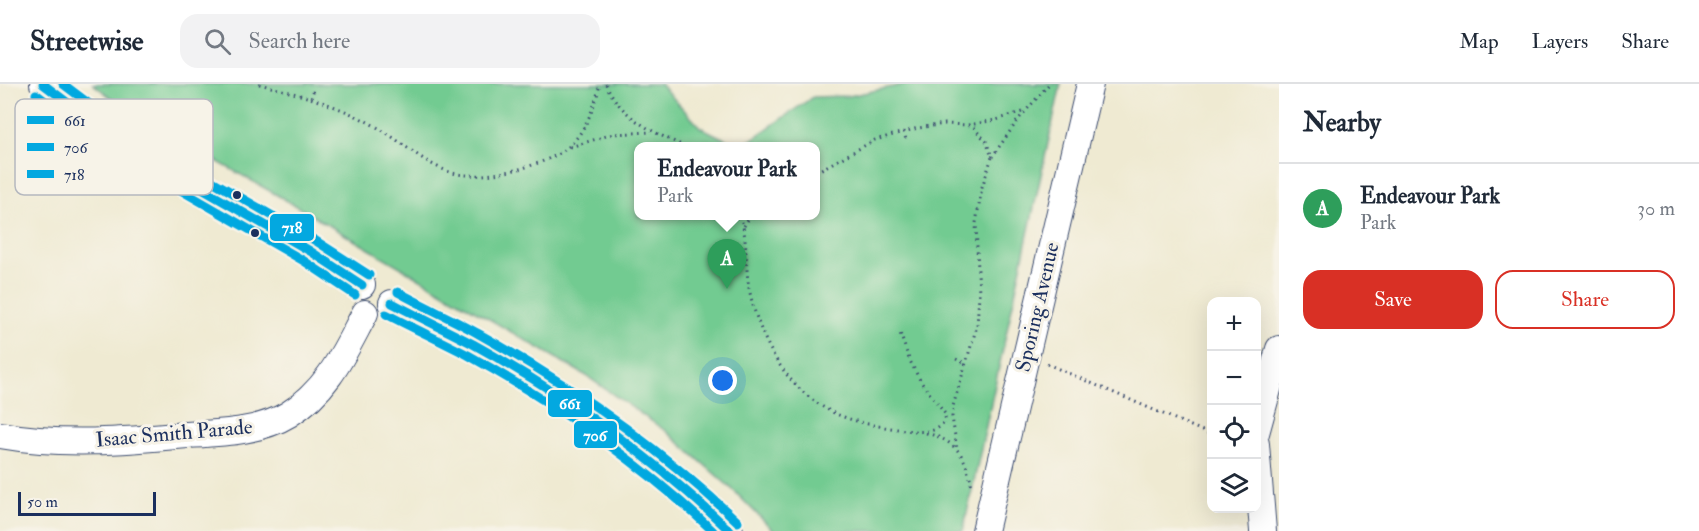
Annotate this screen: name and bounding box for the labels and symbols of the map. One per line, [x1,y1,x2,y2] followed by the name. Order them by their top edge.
[15,99,213,195] legend
[64,111,86,131] text: 661
[64,138,89,158] text: 706
[64,165,85,185] text: 718
[231,189,243,201] unlabelled marker
[269,213,315,242] line badge: 718
[282,218,303,238] text: 718
[249,227,261,239] unlabelled marker
[1009,239,1066,375] street label: Sporing Avenue
[708,240,746,289] pin: A
[708,366,737,395] your location
[547,389,593,418] line badge: 661
[559,394,581,414] text: 661
[94,413,254,454] street label: Isaac Smith Parade
[573,420,618,449] line badge: 706
[583,426,609,446] text: 706
[18,489,156,516] scale bar

